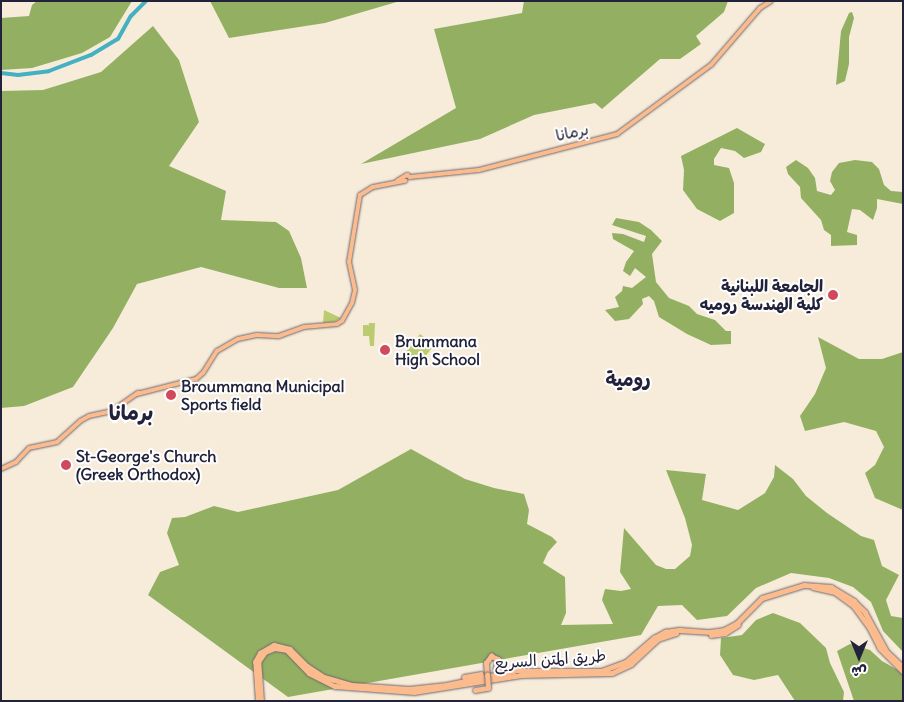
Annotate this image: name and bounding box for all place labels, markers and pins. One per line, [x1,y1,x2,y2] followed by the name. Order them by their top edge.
[700,276,823,314] place label: الجامعة اللبنانية كلية الهندسة روميه
[827,289,839,301] marker: الجامعة اللبنانية كلية الهندسة روميه
[395,331,480,369] place label: Brummana High School
[379,344,391,356] marker: Brummana High School
[181,376,344,414] place label: Broummana Municipal Sports field
[165,389,177,401] marker: Broummana Municipal Sports field
[76,446,217,484] place label: St-George's Church (Greek Orthodox)
[60,459,72,471] marker: St-George's Church (Greek Orthodox)

